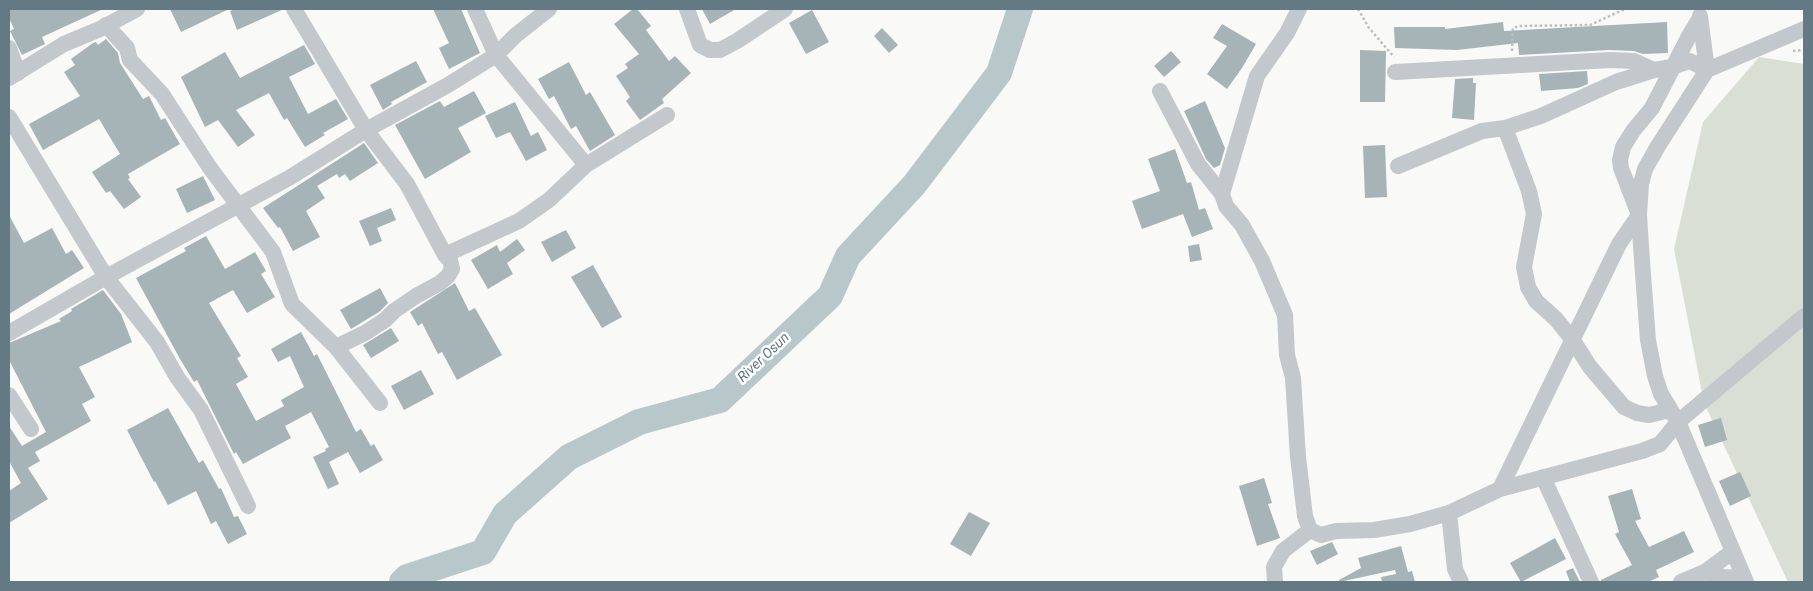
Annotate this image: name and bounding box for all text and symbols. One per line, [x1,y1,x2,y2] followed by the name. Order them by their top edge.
[735,330,793,386] water label: River Osun

